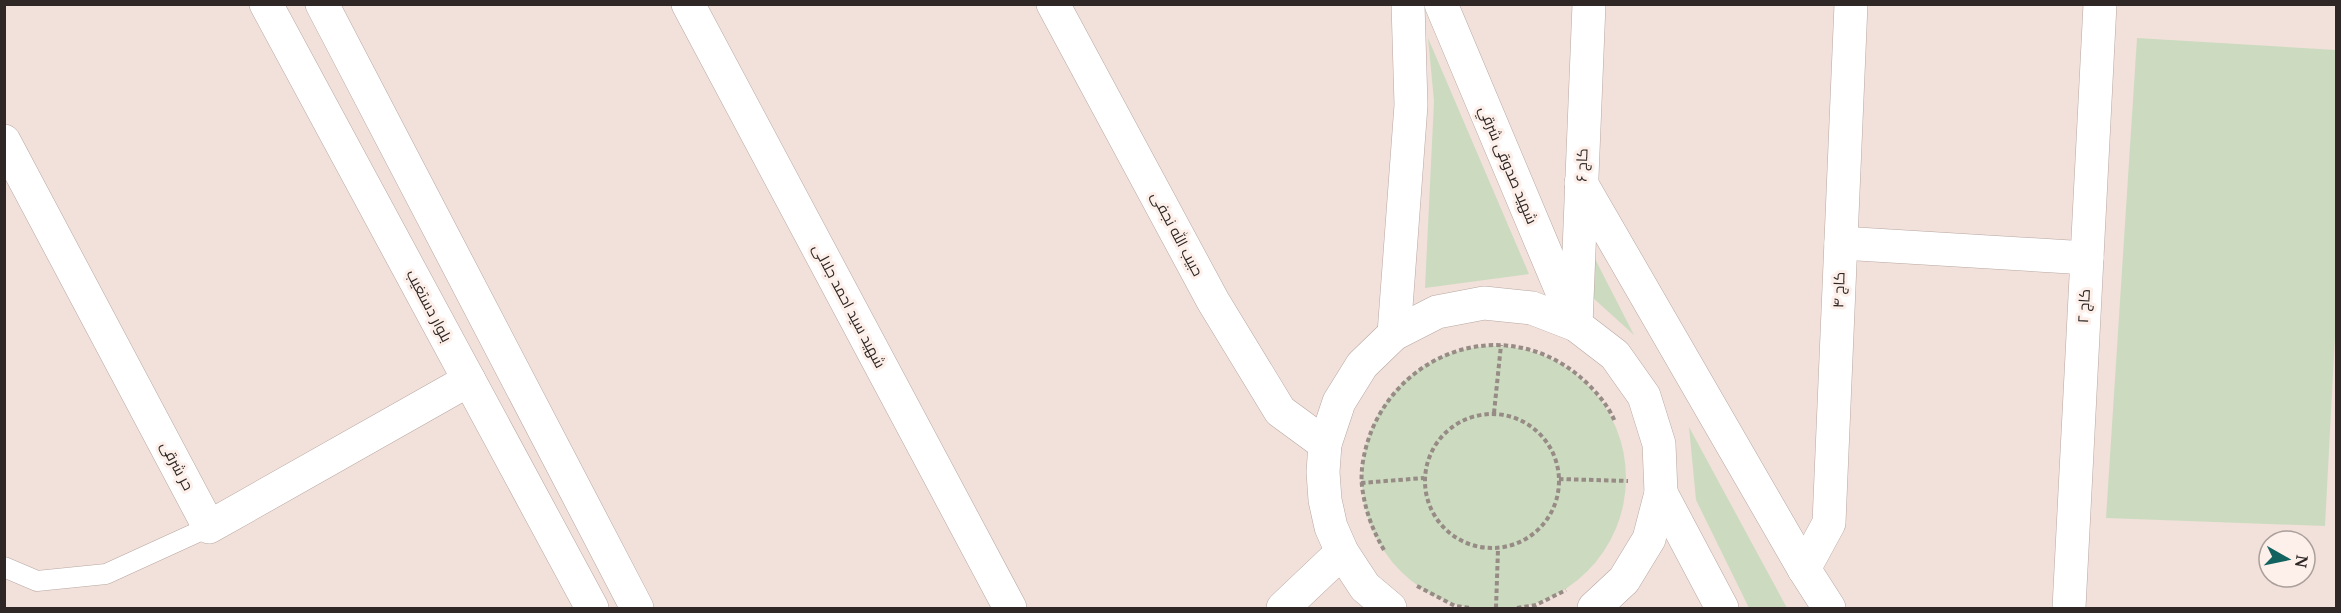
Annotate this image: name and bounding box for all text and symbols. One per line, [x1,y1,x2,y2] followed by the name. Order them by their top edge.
[1472,103,1543,228] street label: شهید صدوقی شرقي
[1570,148,1594,182] street label: کاج ۶
[1146,188,1209,280] street label: حبیب الله نجفی
[808,240,891,371] street label: شهید سید احمد جلالی
[402,266,457,345] street label: بلوار دستغیب
[1827,271,1851,309] street label: کاج ۴
[2072,288,2096,324] street label: کاج ۲
[156,438,199,494] street label: حر شرقی
[2257,529,2317,589] north arrow
[2290,553,2314,570] text: N

